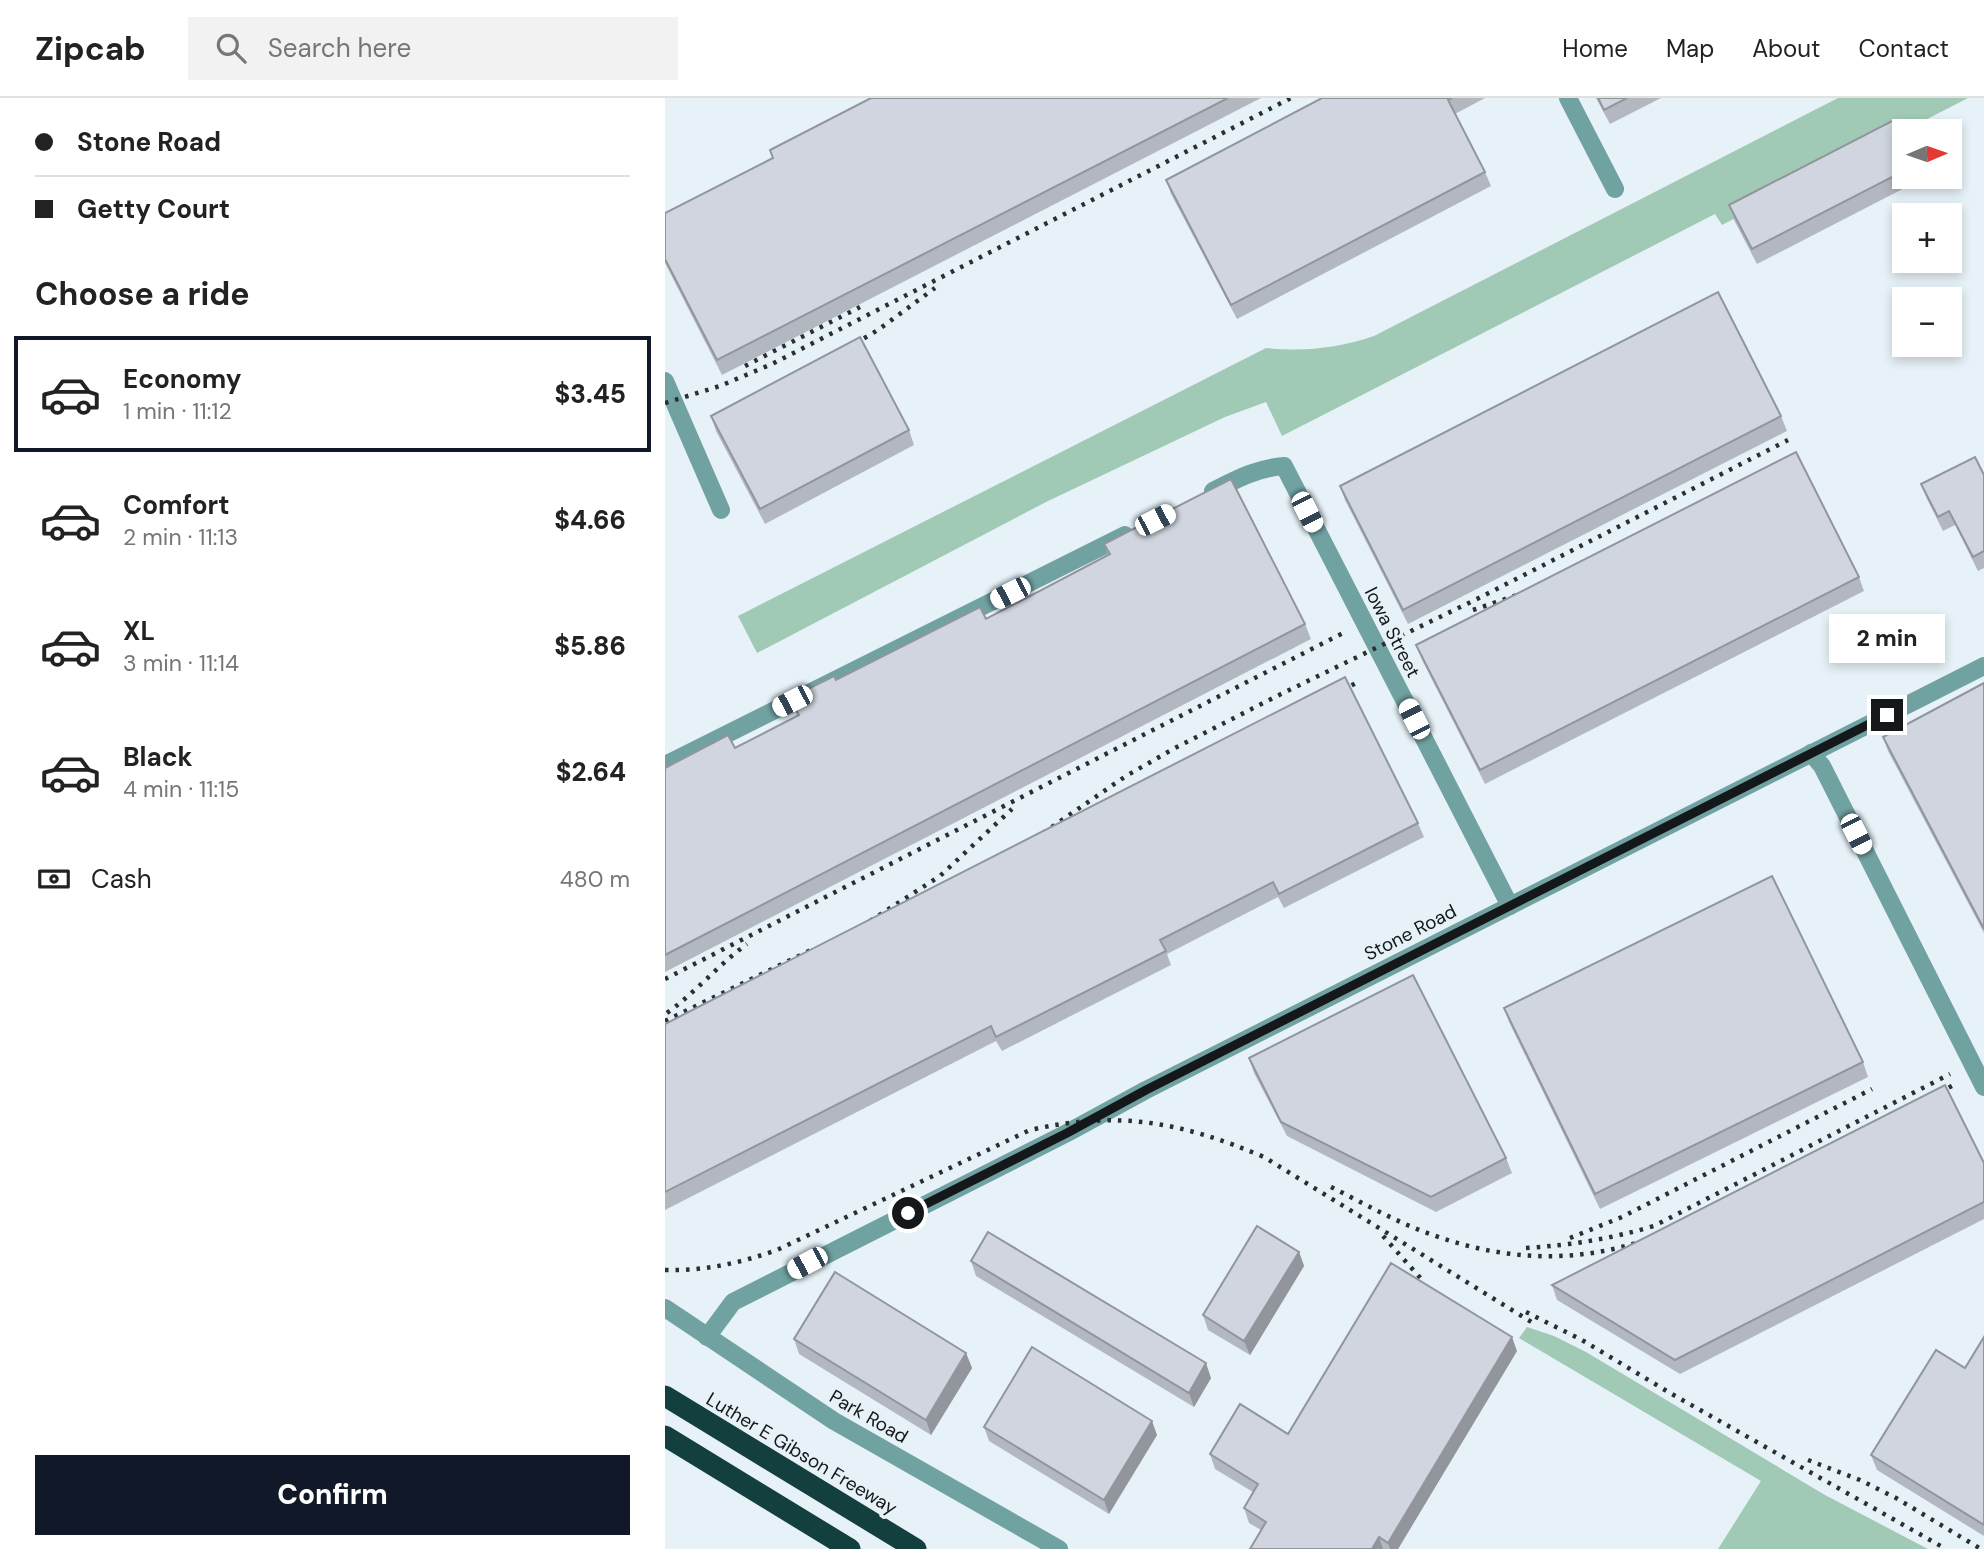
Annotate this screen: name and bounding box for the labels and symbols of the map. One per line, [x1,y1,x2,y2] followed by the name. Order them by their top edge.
[1892,119,1962,189] north arrow
[1289,489,1326,535] car
[1132,501,1179,539] car
[987,574,1034,612] car
[1359,583,1426,682] street label: Iowa Street
[1829,614,1945,662] callout: 2 min
[769,682,816,720] car
[1396,696,1433,742] car
[1871,699,1903,731] route end
[1838,811,1875,857] car
[1360,899,1461,966] street label: Stone Road
[892,1197,924,1229] route start
[784,1244,831,1282] car
[825,1384,913,1449] street label: Park Road
[702,1386,902,1521] street label: Luther E Gibson Freeway

